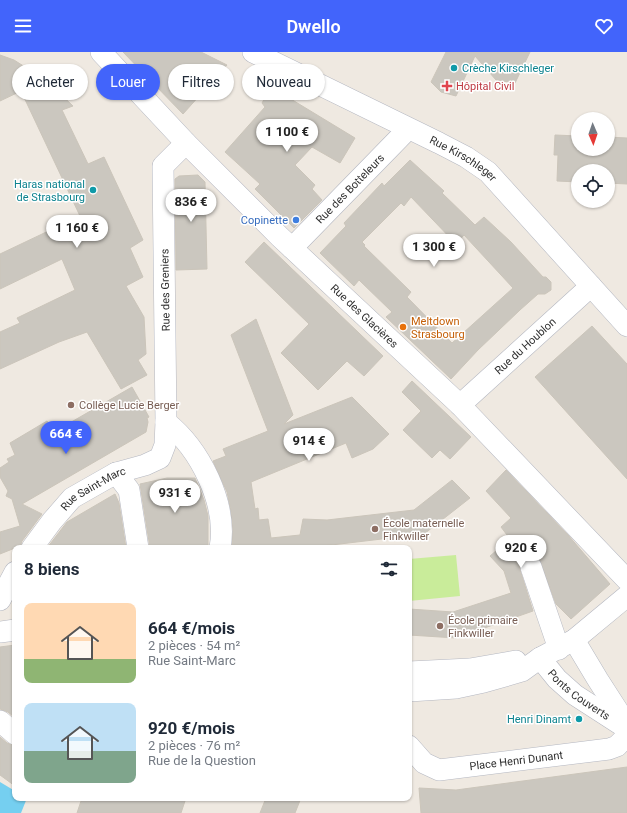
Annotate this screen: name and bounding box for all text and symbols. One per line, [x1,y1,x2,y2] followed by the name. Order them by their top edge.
[12,15,34,37] icon: menu
[593,15,615,37] icon: heart
[286,16,341,37] text: Dwello
[462,62,554,75] place label: Crèche Kirschleger
[449,63,459,73] marker: Crèche Kirschleger
[12,64,88,100] chip: Acheter
[96,64,160,100] chip: Louer
[168,64,234,100] chip: Filtres
[242,64,325,100] chip: Nouveau
[441,80,453,92] marker: Hôpital Civil
[456,80,514,93] place label: Hôpital Civil
[571,112,615,156] north arrow
[571,112,615,208] map controls
[250,119,324,153] pin: 1 100 €
[265,124,309,139] text: 1 100 €
[428,133,499,184] street label: Rue Kirschleger
[313,151,387,226] street label: Rue des Botteleurs
[571,164,615,208] button: locate
[14,178,85,204] place label: Haras national de Strasbourg
[88,185,98,195] marker: Haras national de Strasbourg
[163,189,219,223] pin: 836 €
[174,194,208,209] text: 836 €
[241,214,288,227] place label: Copinette
[40,215,114,249] pin: 1 160 €
[291,215,301,225] marker: Copinette
[55,220,99,235] text: 1 160 €
[397,234,471,268] pin: 1 300 €
[412,239,456,254] text: 1 300 €
[158,248,173,331] street label: Rue des Greniers
[328,282,401,351] street label: Rue des Glacières
[411,315,465,341] place label: Meltdown Strasbourg
[492,315,559,377] street label: Rue du Houblon
[398,322,408,332] marker: Meltdown Strasbourg
[79,399,179,412] place label: Collège Lucie Berger
[66,400,76,410] marker: Collège Lucie Berger
[38,421,94,455] pin: 664 €
[49,426,83,441] text: 664 €
[281,428,337,462] pin: 914 €
[292,433,326,448] text: 914 €
[58,465,127,513] street label: Rue Saint-Marc
[147,480,203,514] pin: 931 €
[158,485,192,500] text: 931 €
[383,517,464,543] place label: École maternelle Finkwiller
[370,524,380,534] marker: École maternelle Finkwiller
[493,535,549,569] pin: 920 €
[504,540,538,555] text: 920 €
[378,558,400,580] icon: filters
[24,559,79,579] text: 8 biens
[448,614,518,640] place label: École primaire Finkwiller
[148,618,235,638] text: 664 €/mois
[56,619,104,667] icon: home
[435,621,445,631] marker: École primaire Finkwiller
[148,638,240,653] text: 2 pièces · 54 m²
[148,653,236,668] text: Rue Saint-Marc
[545,667,613,723] street label: Ponts Couverts
[507,713,571,726] place label: Henri Dinamt
[574,714,584,724] marker: Henri Dinamt
[148,718,235,738] text: 920 €/mois
[56,719,104,767] icon: home
[148,738,240,753] text: 2 pièces · 76 m²
[469,749,564,773] street label: Place Henri Dunant
[148,753,256,768] text: Rue de la Question

